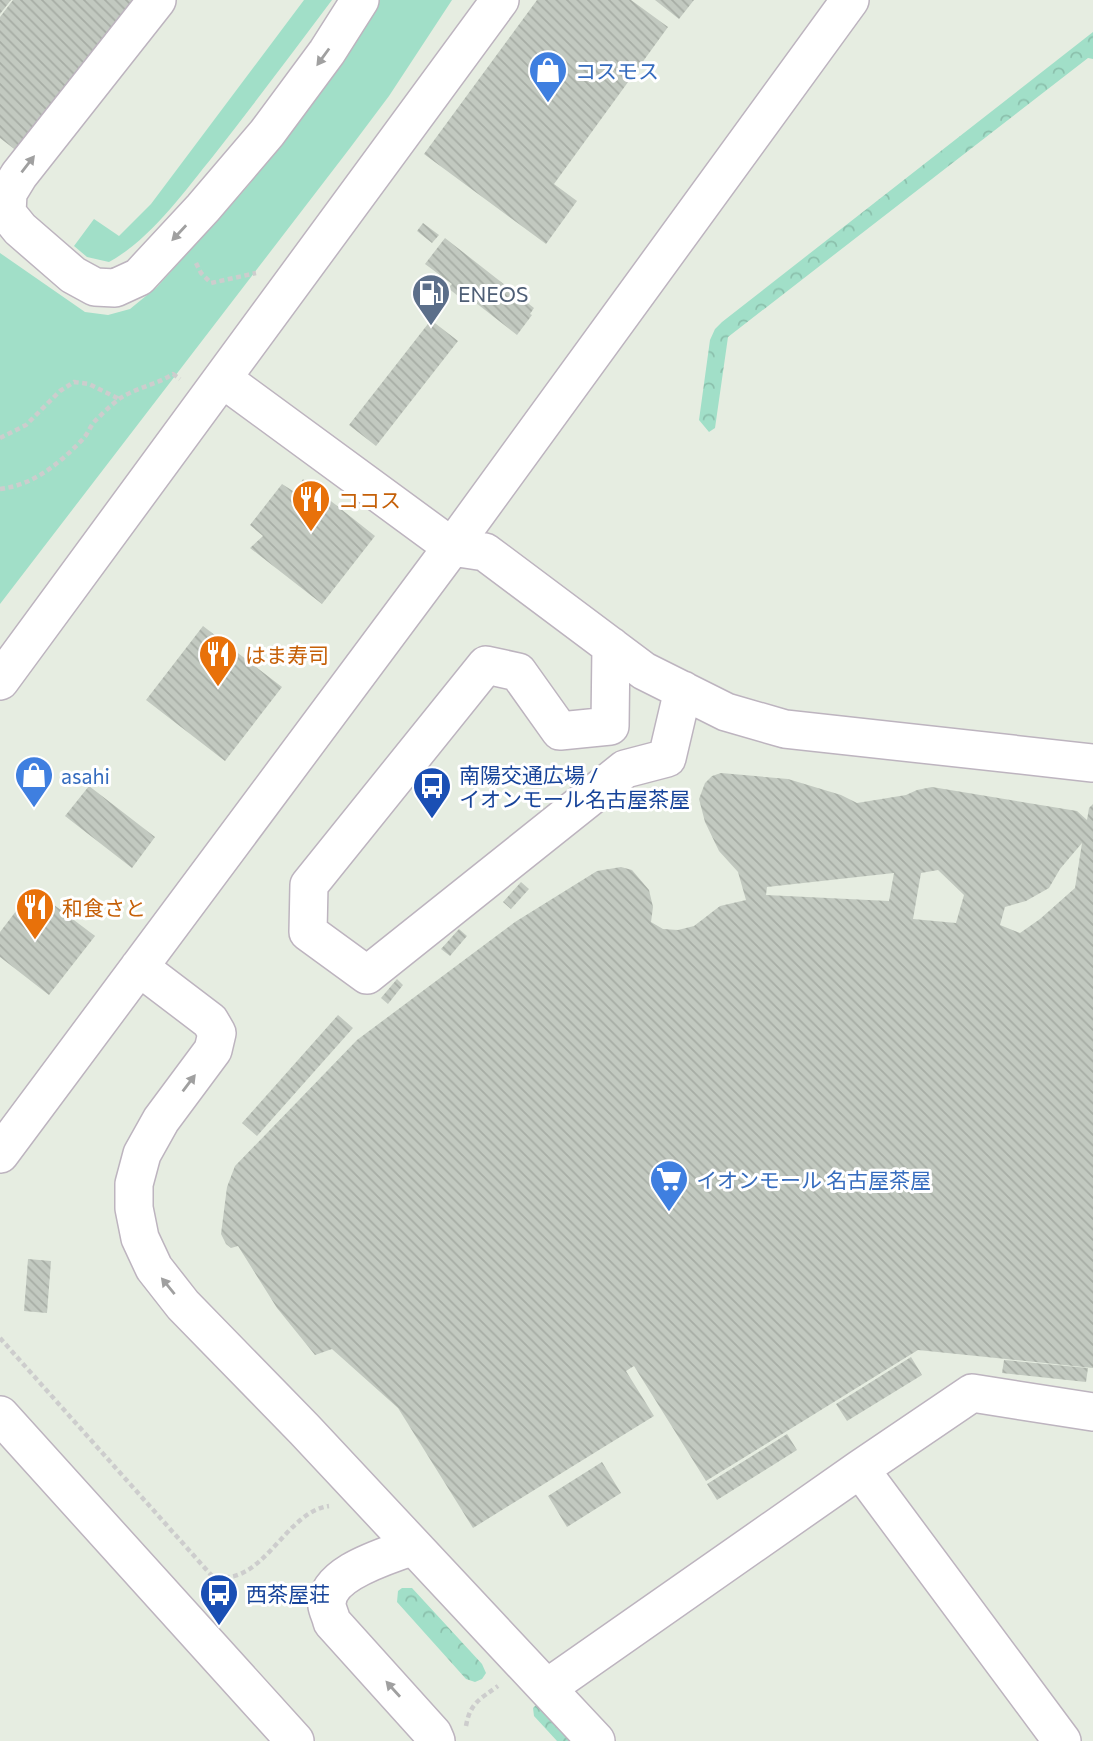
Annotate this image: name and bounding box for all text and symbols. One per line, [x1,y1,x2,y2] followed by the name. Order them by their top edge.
[316,48,330,66] one-way arrow
[527,49,569,104] shop icon: コスモス
[575,58,659,83] place label: コスモス
[20,156,35,174] one-way arrow
[172,224,188,241] one-way arrow
[410,272,452,327] fuel station icon: ENEOS
[458,281,528,306] place label: ENEOS
[290,478,332,533] restaurant icon: ココス
[338,487,401,512] place label: ココス
[197,633,239,688] restaurant icon: はま寿司
[245,642,329,667] place label: はま寿司
[13,754,55,809] shop icon: asahi
[459,762,690,811] place label: 南陽交通広場 / イオンモール名古屋茶屋
[61,763,110,788] place label: asahi
[411,765,453,820] bus stop icon: 南陽交通広場 / イオンモール名古屋茶屋
[14,886,56,941] restaurant icon: 和食さと
[62,895,146,920] place label: 和食さと
[182,1073,196,1092] one-way arrow
[648,1158,690,1213] supermarket icon: イオンモール 名古屋茶屋
[696,1167,931,1192] place label: イオンモール 名古屋茶屋
[161,1278,176,1295] one-way arrow
[198,1572,240,1627] bus stop icon: 西茶屋荘
[246,1581,330,1606] place label: 西茶屋荘
[385,1681,401,1698] one-way arrow

